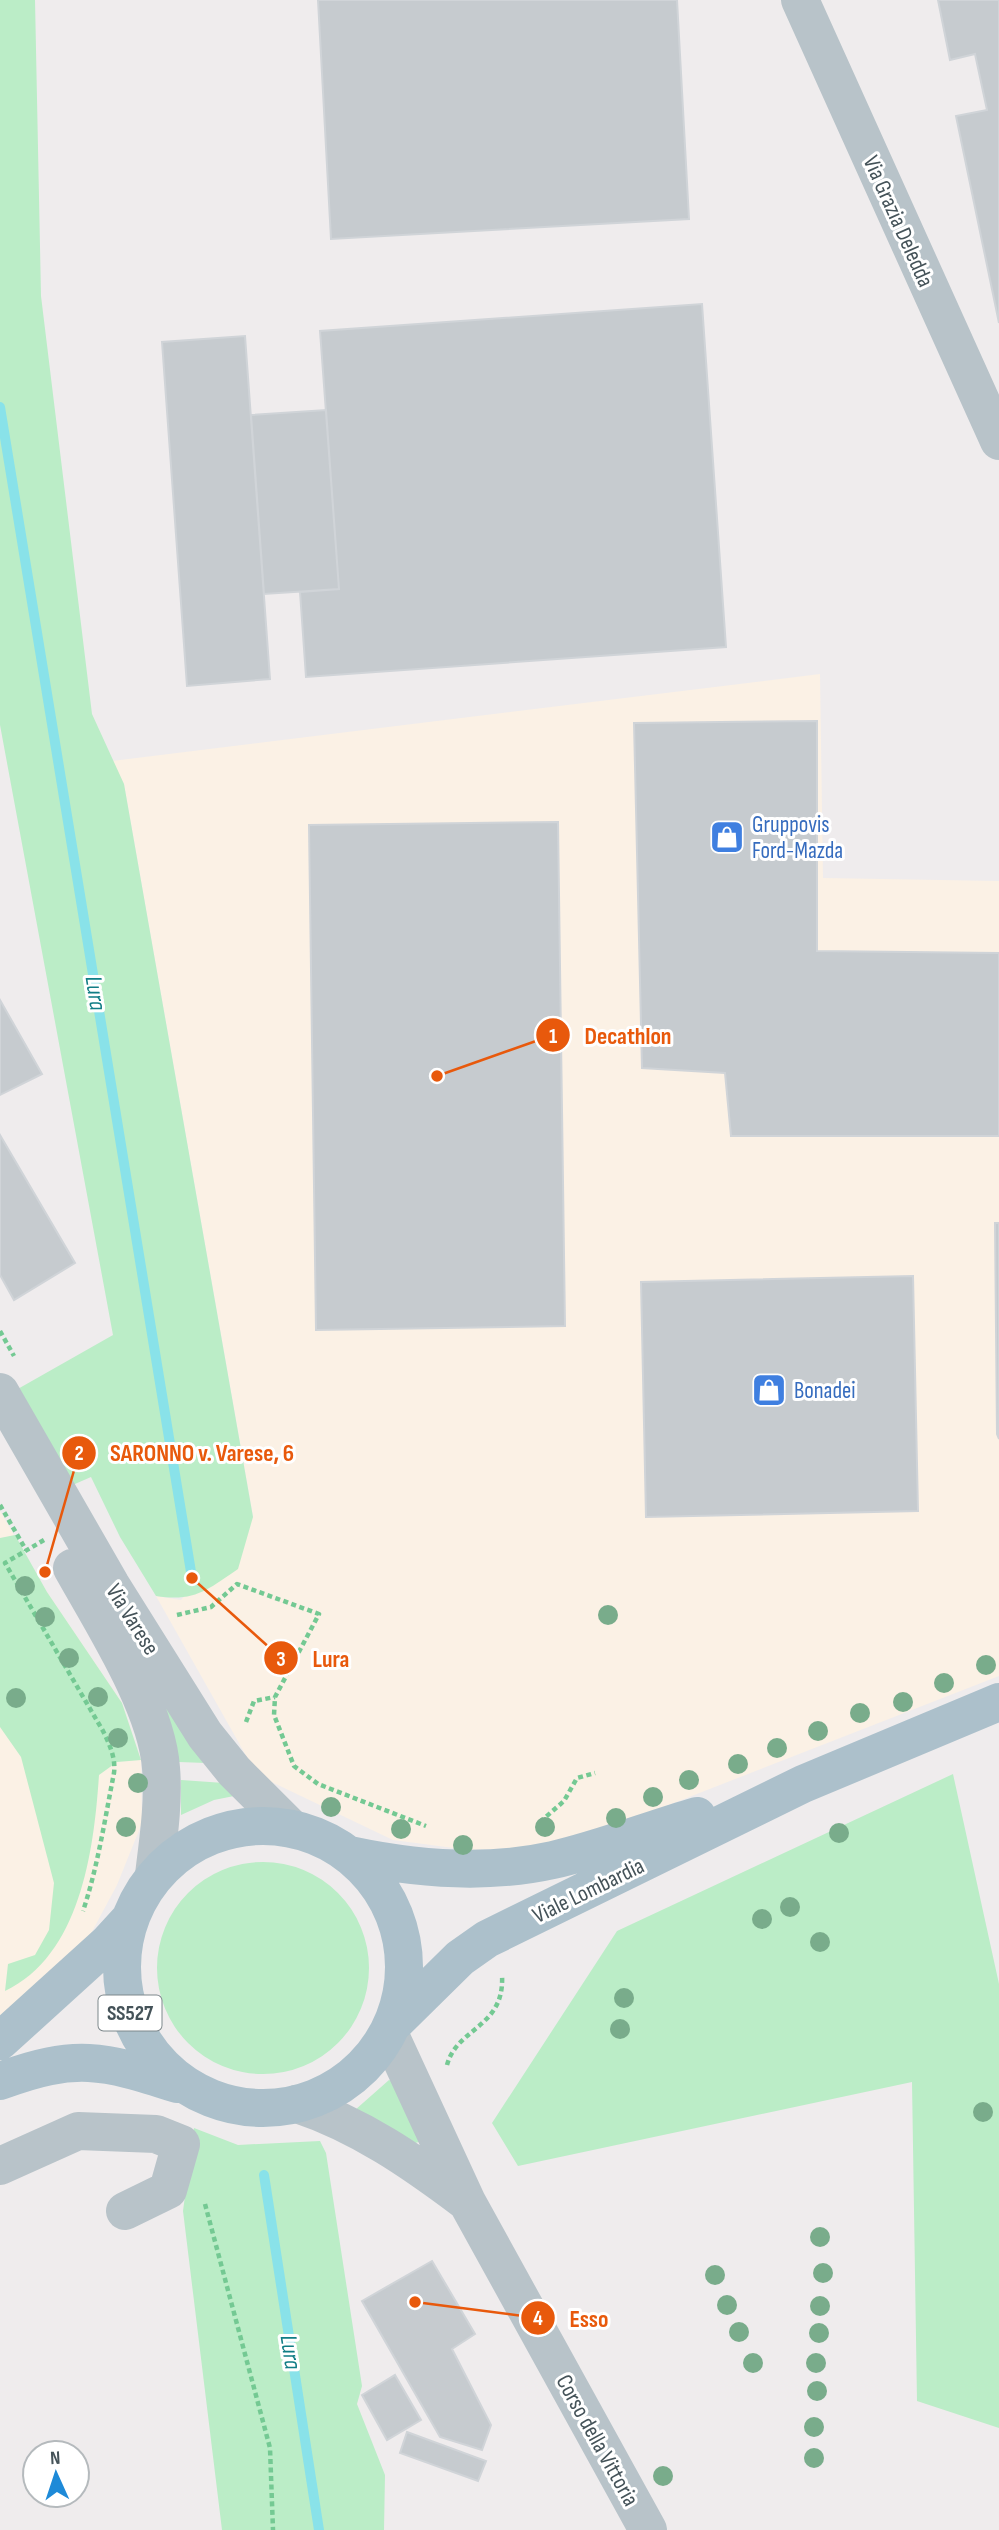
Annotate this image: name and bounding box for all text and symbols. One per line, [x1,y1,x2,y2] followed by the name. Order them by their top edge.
[857,151,940,291] street label: Via Grazia Deledda
[752,811,843,865] place label: Gruppovis Ford-Mazda
[708,818,746,856] shop icon: Gruppovis Ford-Mazda
[78,974,113,1013] water label: Lura
[535,1013,686,1058] callout: Decathlon
[584,1022,672,1051] text: Decathlon
[549,1024,557,1049] text: 1
[750,1371,788,1409] shop icon: Bonadei
[794,1377,856,1405] place label: Bonadei
[61,1430,308,1475] callout: SARONNO v. Varese, 6
[110,1439,294,1468] text: SARONNO v. Varese, 6
[74,1441,84,1466] text: 2
[99,1579,165,1660] street label: Via Varese
[263,1636,363,1681] callout: Lura
[313,1645,349,1674] text: Lura
[276,1647,286,1672] text: 3
[528,1852,649,1930] street label: Viale Lombardia
[99,1996,162,2030] road number: SS527
[520,2296,622,2341] callout: Esso
[569,2305,609,2334] text: Esso
[533,2306,543,2331] text: 4
[273,2333,308,2372] water label: Lura
[550,2370,645,2511] street label: Corso della Vittoria
[21,2439,91,2509] north arrow
[50,2447,61,2470] text: N

